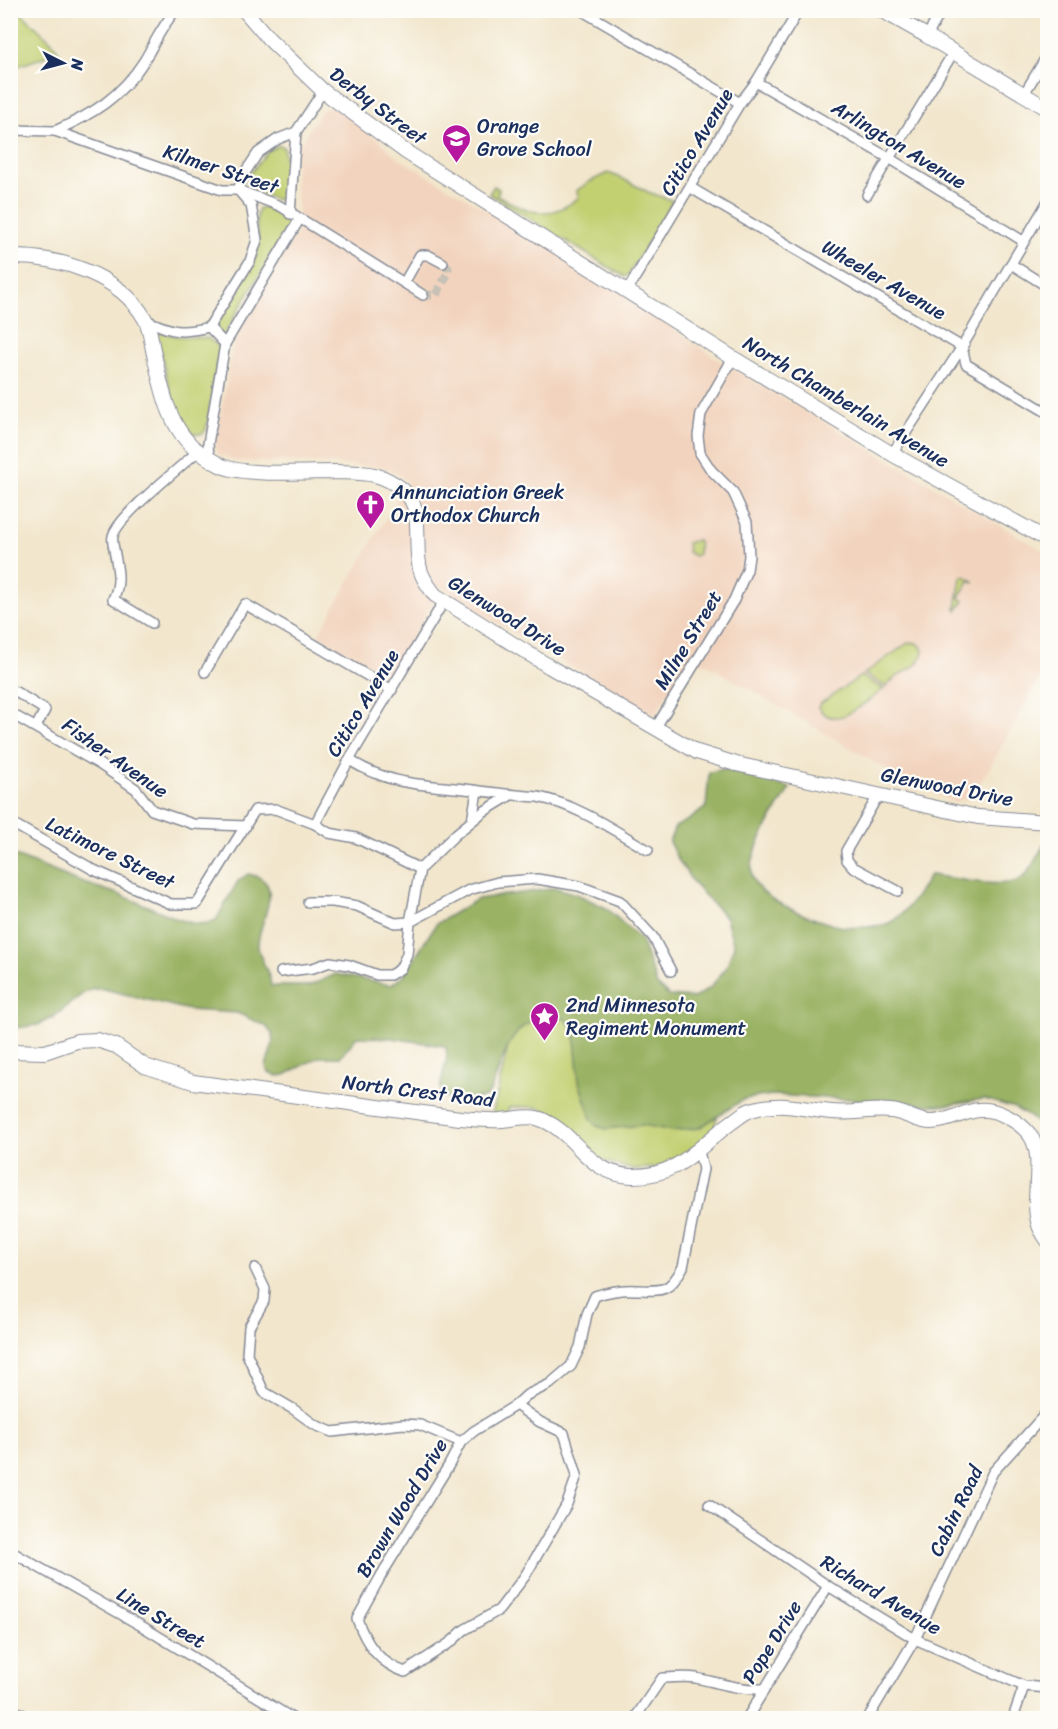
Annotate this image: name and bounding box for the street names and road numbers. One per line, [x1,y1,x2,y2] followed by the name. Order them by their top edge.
[322,58,435,155] street label: Derby Street
[651,81,743,203] street label: Citico Avenue
[824,90,973,199] street label: Arlington Avenue
[159,134,284,204] street label: Kilmer Street
[815,230,953,330] street label: Wheeler Avenue
[736,326,956,478] street label: North Chamberlain Avenue
[441,566,573,666] street label: Glenwood Drive
[644,583,732,697] street label: Milne Street
[317,642,409,764] street label: Citico Avenue
[54,708,176,808] street label: Fisher Avenue
[878,757,1016,817] street label: Glenwood Drive
[39,807,181,900] street label: Latimore Street
[340,1064,497,1118] street label: North Crest Road
[346,1431,458,1585] street label: Brown Wood Drive
[919,1458,994,1563] street label: Cabin Road
[814,1545,948,1645] street label: Richard Avenue
[109,1577,213,1659] street label: Line Street
[732,1593,812,1691] street label: Pope Drive

